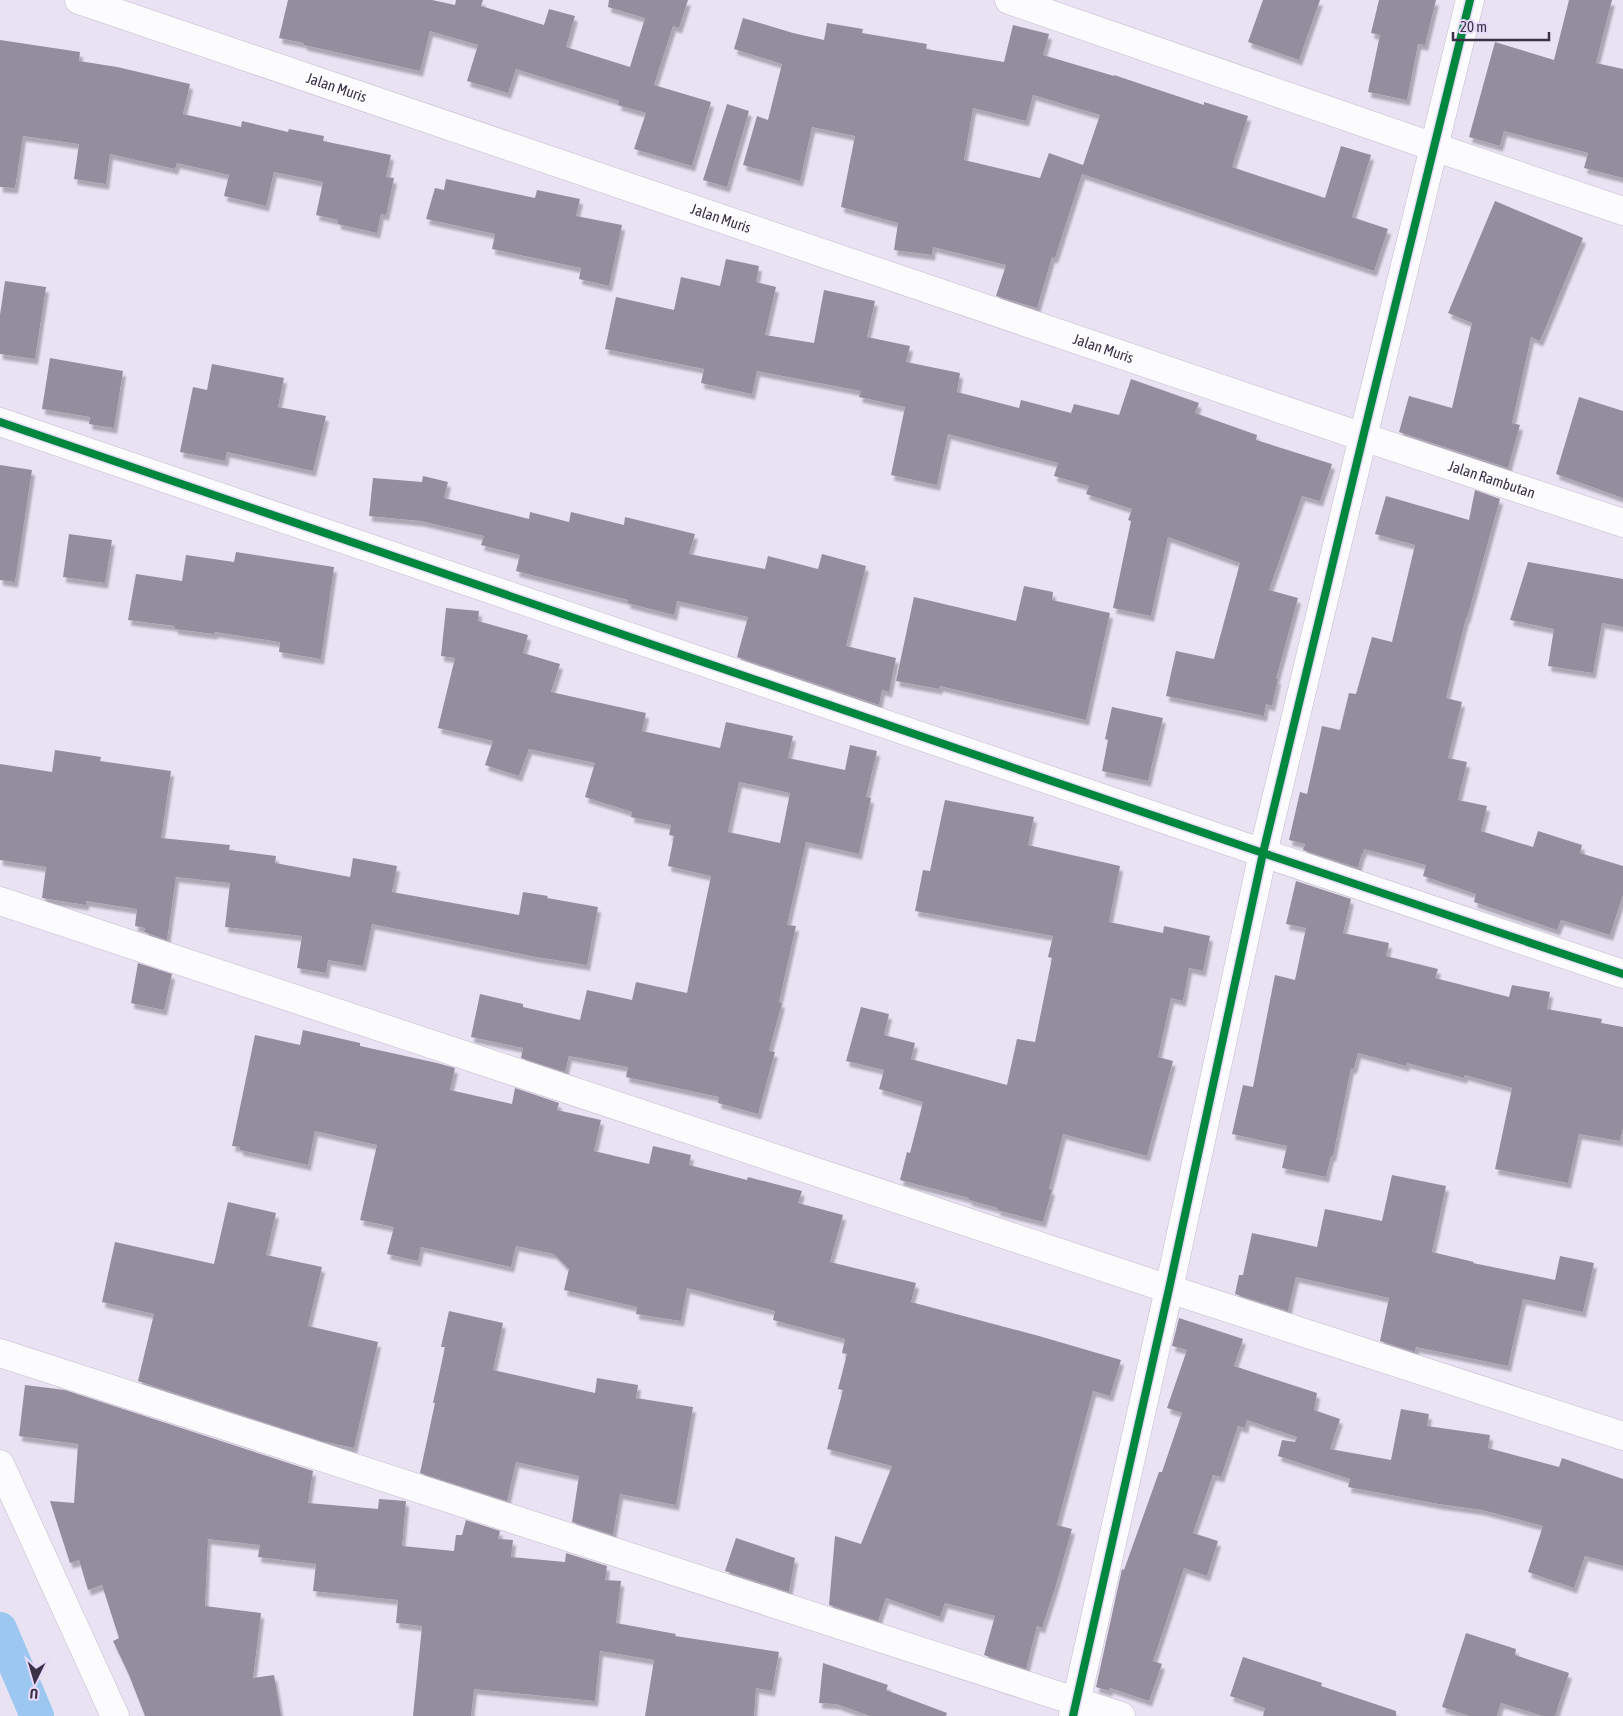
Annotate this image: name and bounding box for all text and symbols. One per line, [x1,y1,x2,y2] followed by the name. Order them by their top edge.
[1453,10,1549,42] scale bar
[1460,18,1487,35] text: 20 m
[304,69,369,105] street label: Jalan Muris
[689,200,753,236] street label: Jalan Muris
[1071,330,1136,366] street label: Jalan Muris
[1446,457,1538,501] street label: Jalan Rambutan
[10,1656,60,1706] north arrow
[29,1686,39,1702] text: U

